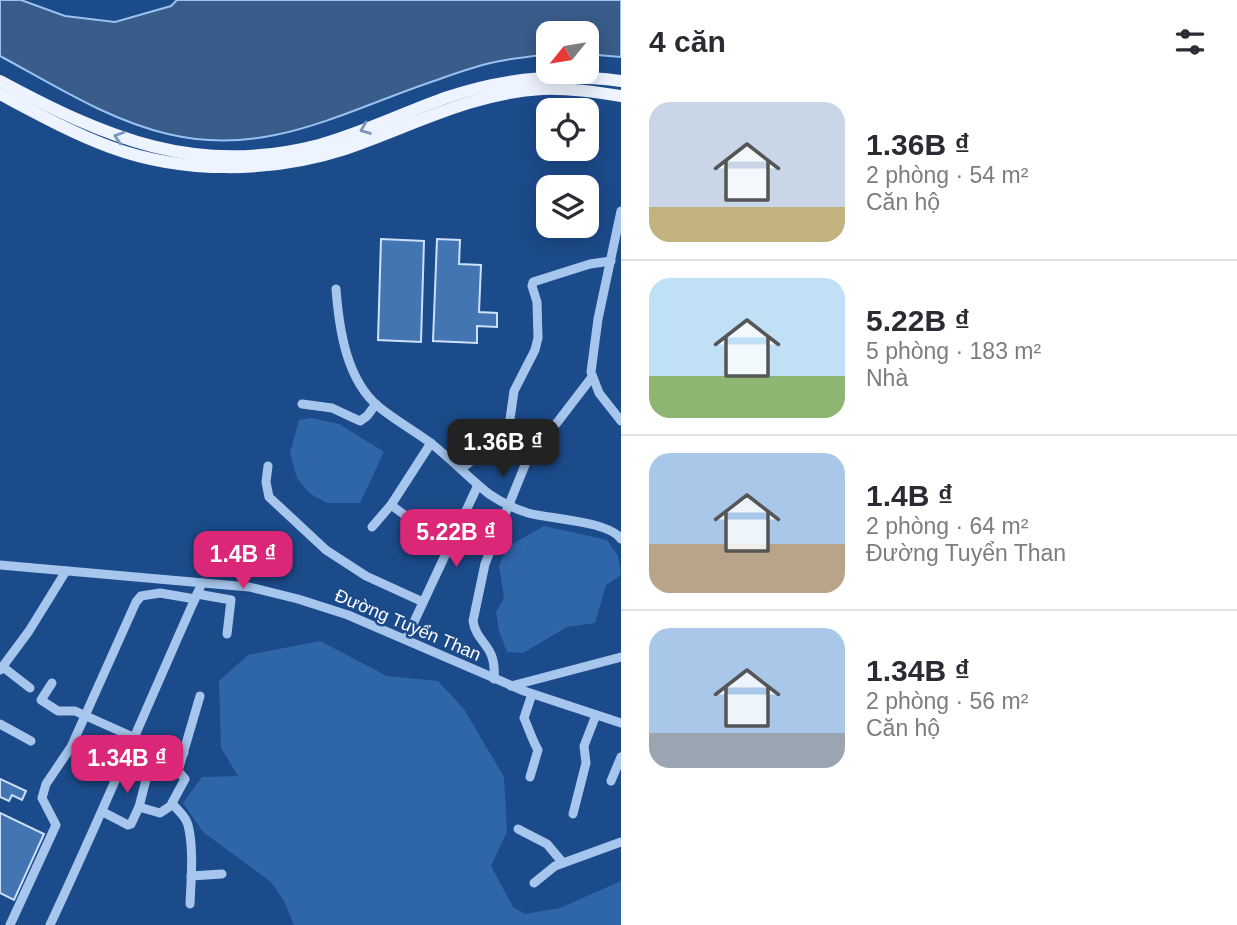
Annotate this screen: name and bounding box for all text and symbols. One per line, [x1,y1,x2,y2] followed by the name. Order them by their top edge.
[536,21,598,84] north arrow
[536,21,599,238] map controls
[1171,23,1209,61] icon: filters
[649,25,726,58] text: 4 căn
[536,98,599,161] button: locate
[360,120,372,134] one-way arrow
[866,128,970,161] text: 1.36B ₫
[705,130,789,214] icon: home
[113,131,125,145] one-way arrow
[866,162,1028,188] text: 2 phòng · 54 m²
[536,175,599,238] button: layers
[866,189,940,215] text: Căn hộ
[866,304,970,337] text: 5.22B ₫
[705,306,789,390] icon: home
[866,338,1041,364] text: 5 phòng · 183 m²
[866,365,908,391] text: Nhà
[438,420,568,479] pin: 1.36B ₫
[463,429,543,455] text: 1.36B ₫
[866,479,953,512] text: 1.4B ₫
[705,481,789,565] icon: home
[391,510,521,569] pin: 5.22B ₫
[866,513,1028,539] text: 2 phòng · 64 m²
[416,519,496,545] text: 5.22B ₫
[186,532,300,591] pin: 1.4B ₫
[866,540,1066,566] text: Đường Tuyển Than
[210,541,276,567] text: 1.4B ₫
[332,585,484,665] street label: Đường Tuyển Than
[866,654,970,687] text: 1.34B ₫
[705,656,789,740] icon: home
[866,688,1028,714] text: 2 phòng · 56 m²
[866,715,940,741] text: Căn hộ
[62,736,192,795] pin: 1.34B ₫
[87,745,167,771] text: 1.34B ₫

